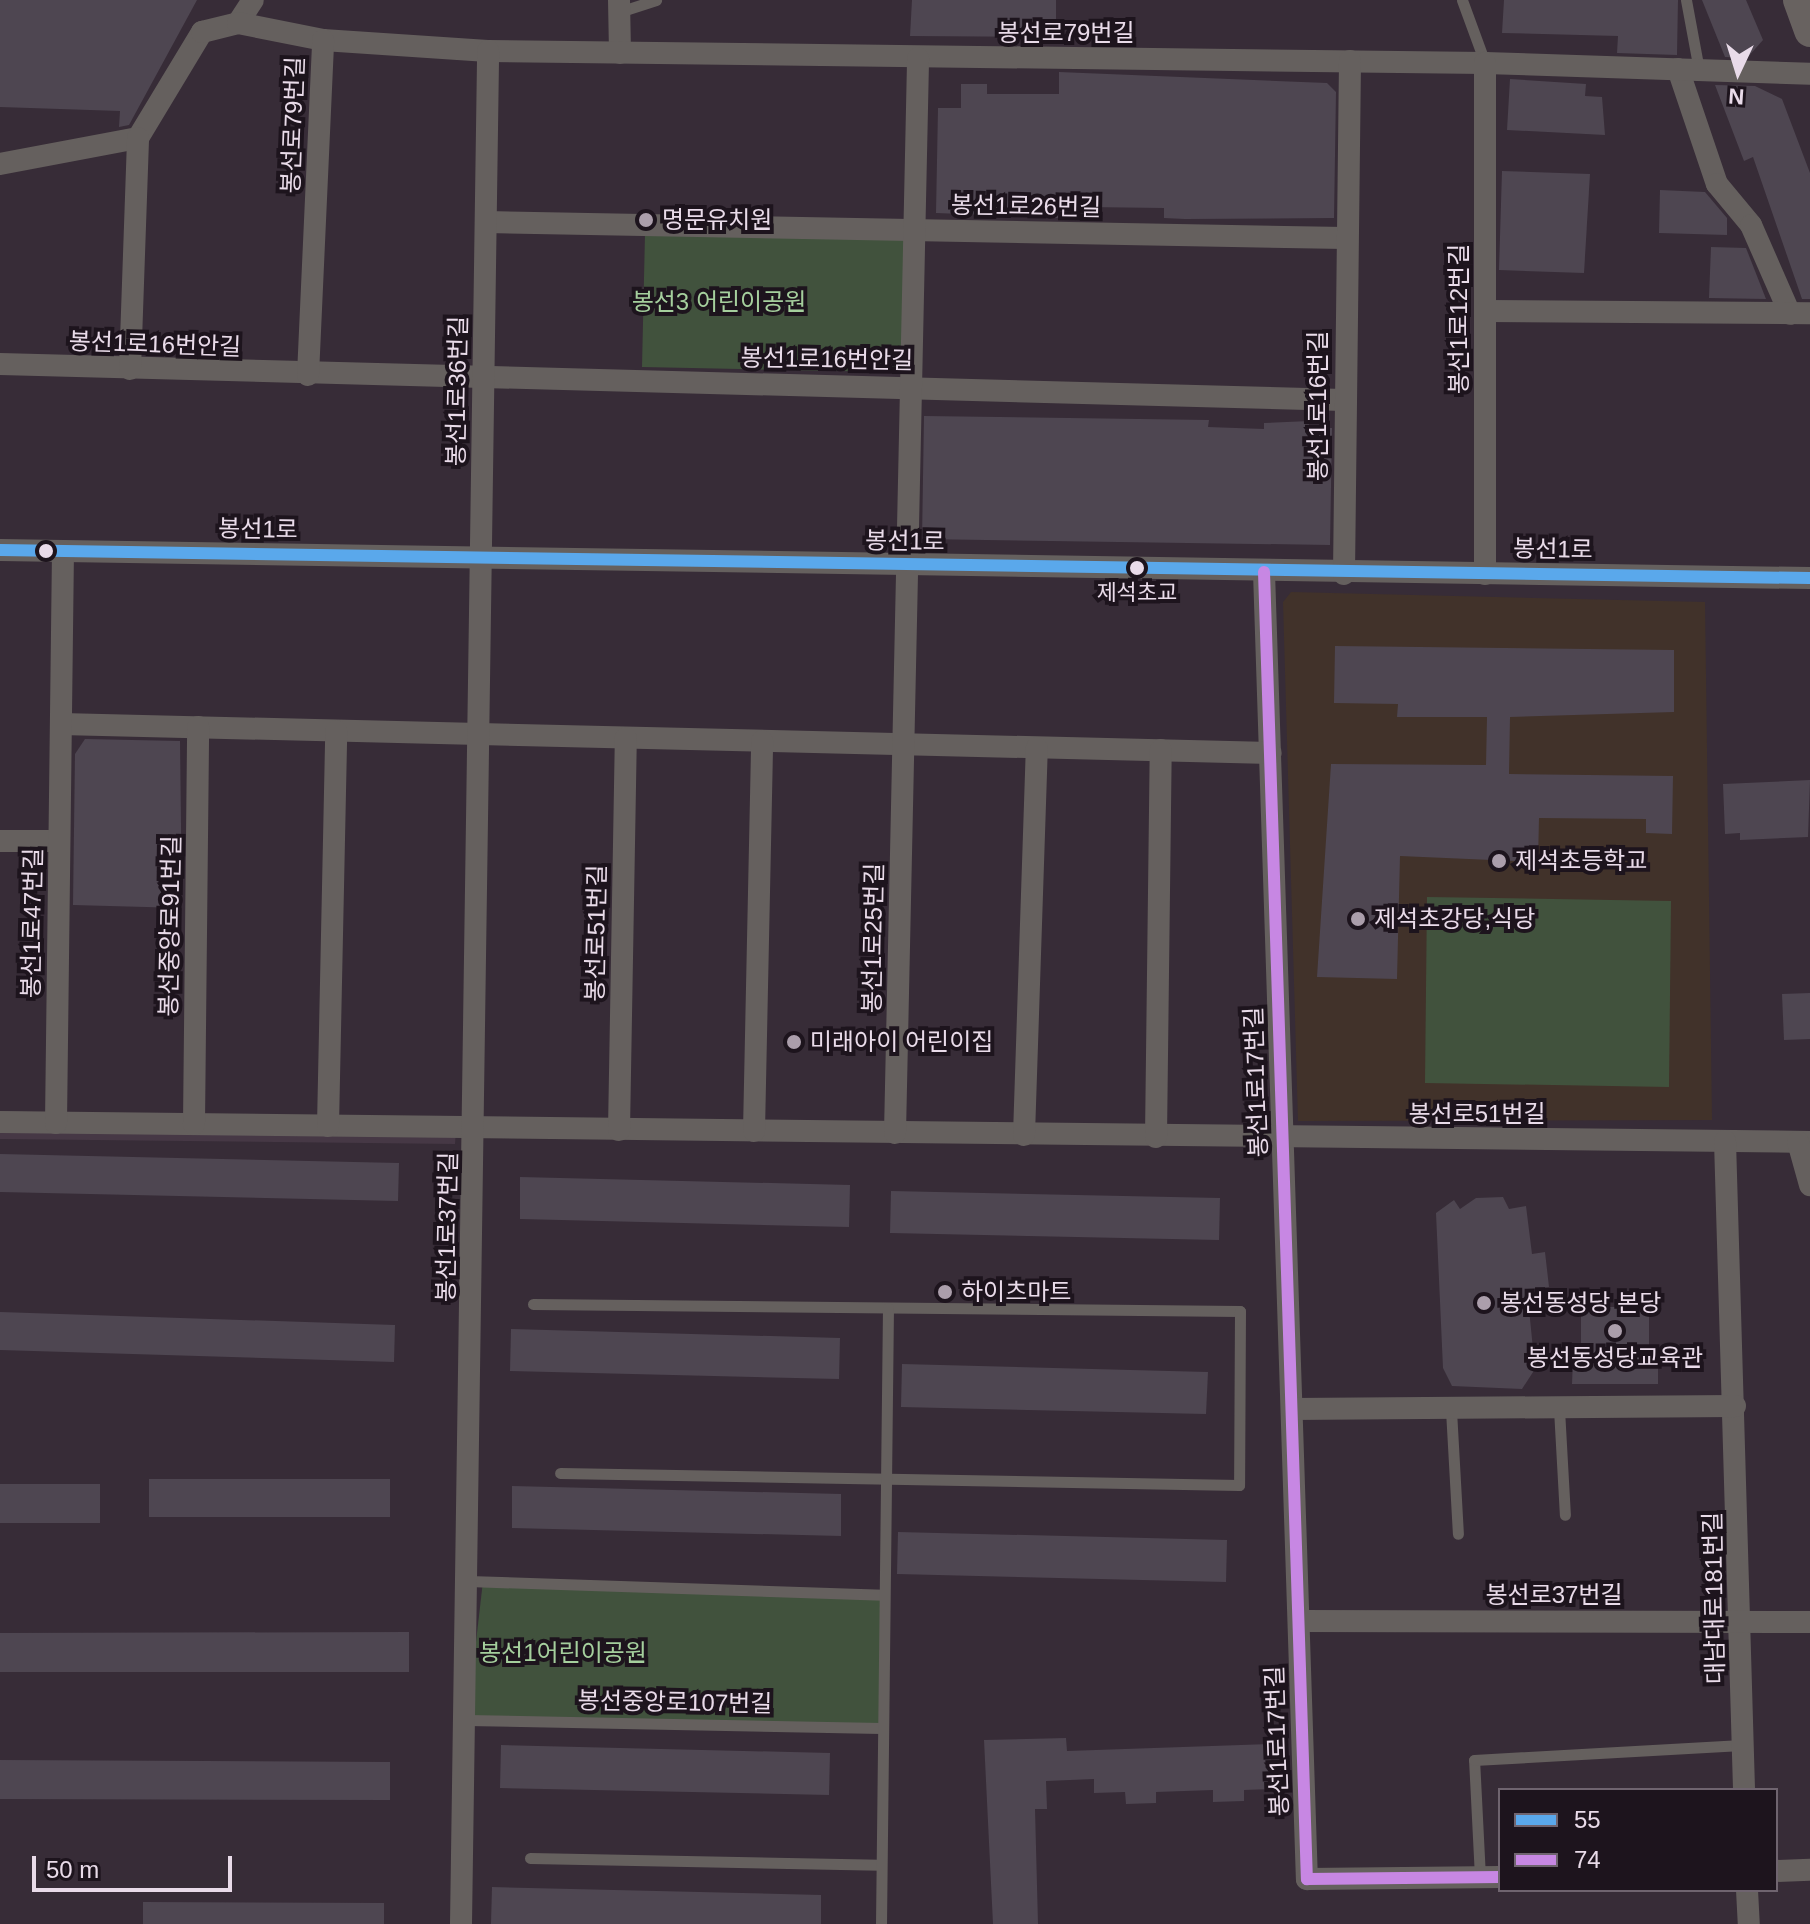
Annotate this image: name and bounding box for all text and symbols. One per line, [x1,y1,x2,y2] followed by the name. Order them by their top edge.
[997,19,1135,47] street label: 봉선로79번길
[1698,32,1778,112] north arrow
[276,56,310,194] street label: 봉선로79번길
[1728,83,1745,109] text: N
[951,190,1101,222] street label: 봉선1로26번길
[662,206,772,234] place label: 명문유치원
[637,211,655,229] marker: 명문유치원
[1445,244,1473,394] street label: 봉선1로12번길
[632,288,806,316] park label: 봉선3 어린이공원
[441,316,473,466] street label: 봉선1로36번길
[68,327,242,361] street label: 봉선1로16번안길
[1304,331,1332,481] street label: 봉선1로16번길
[741,343,913,375] street label: 봉선1로16번안길
[218,514,298,544] street label: 봉선1로
[865,526,945,556] street label: 봉선1로
[1513,534,1593,564] street label: 봉선1로
[38,543,54,559] unlabelled marker
[1129,560,1145,576] marker: 제석초교
[1097,580,1177,606] place label: 제석초교
[154,835,186,1017] street label: 봉선중앙로91번길
[1515,847,1647,875] place label: 제석초등학교
[16,848,48,998] street label: 봉선1로47번길
[1490,852,1508,870] marker: 제석초등학교
[857,863,889,1013] street label: 봉선1로25번길
[580,864,612,1002] street label: 봉선로51번길
[1374,905,1535,933] place label: 제석초강당,식당
[1349,910,1367,928] marker: 제석초강당,식당
[1239,1006,1273,1158] street label: 봉선1로17번길
[810,1028,993,1056] place label: 미래아이 어린이집
[785,1033,803,1051] marker: 미래아이 어린이집
[1408,1100,1546,1128] street label: 봉선로51번길
[431,1152,463,1302] street label: 봉선1로37번길
[961,1278,1071,1306] place label: 하이츠마트
[936,1283,954,1301] marker: 하이츠마트
[1500,1289,1661,1317] place label: 봉선동성당 본당
[1475,1294,1493,1312] marker: 봉선동성당 본당
[1606,1322,1624,1340] marker: 봉선동성당교육관
[1527,1344,1703,1372] place label: 봉선동성당교육관
[1698,1512,1730,1684] street label: 대남대로181번길
[1485,1581,1623,1609] street label: 봉선로37번길
[479,1639,647,1667] park label: 봉선1어린이공원
[1260,1665,1294,1817] street label: 봉선1로17번길
[577,1686,773,1718] street label: 봉선중앙로107번길
[1498,1788,1778,1892] legend
[1574,1806,1601,1833] text: 55
[36,1840,236,1890] scale bar
[1574,1846,1601,1873] text: 74
[46,1856,99,1883] text: 50 m

